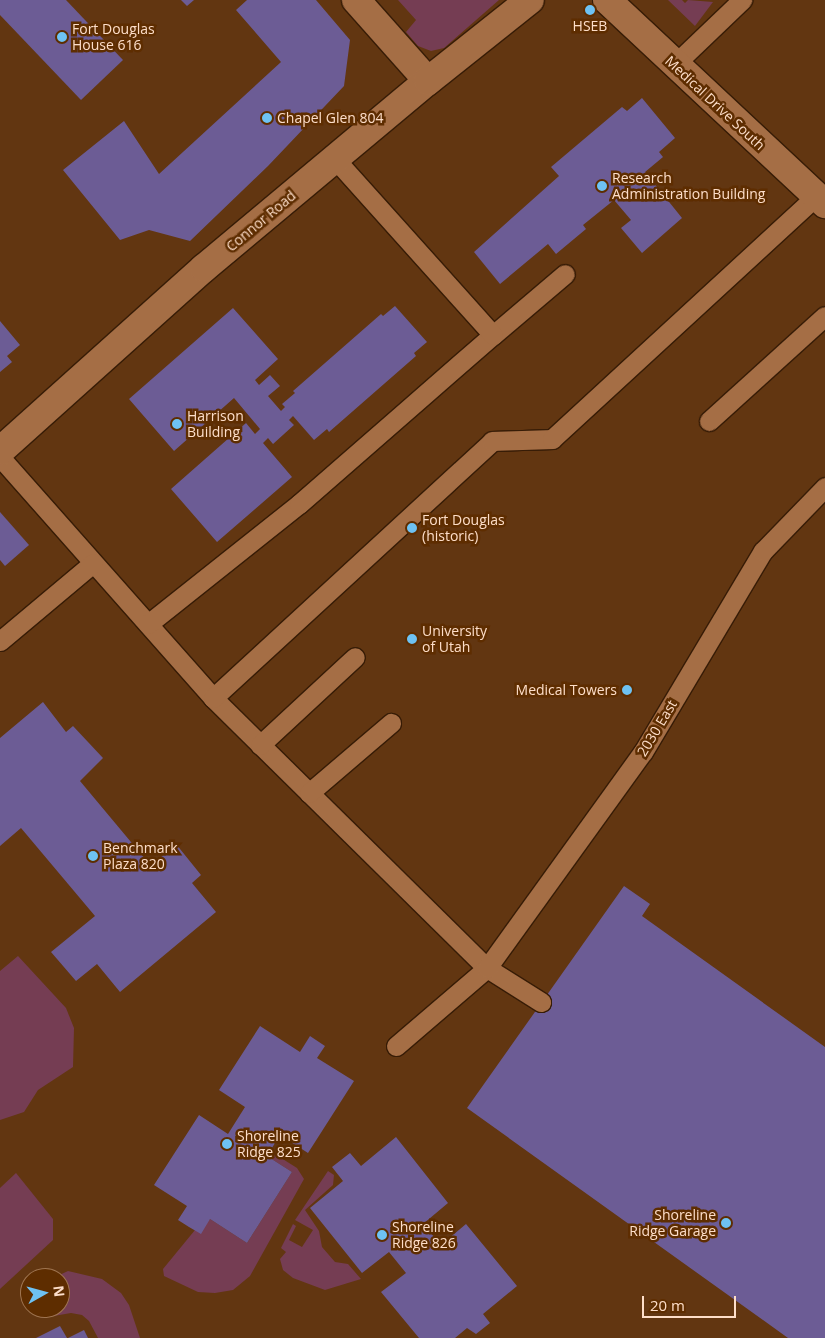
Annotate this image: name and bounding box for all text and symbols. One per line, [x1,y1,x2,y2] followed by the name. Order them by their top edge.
[584,4,596,16] marker: HSEB
[573,18,607,34] place label: HSEB
[72,21,155,54] place label: Fort Douglas House 616
[56,31,68,43] marker: Fort Douglas House 616
[662,52,768,154] street label: Medical Drive South
[277,110,384,126] place label: Chapel Glen 804
[261,112,273,124] marker: Chapel Glen 804
[612,170,765,202] place label: Research Administration Building
[596,180,608,192] marker: Research Administration Building
[223,187,299,255] street label: Connor Road
[187,408,244,441] place label: Harrison Building
[171,418,183,430] marker: Harrison Building
[422,512,505,544] place label: Fort Douglas (historic)
[406,522,418,534] marker: Fort Douglas (historic)
[422,623,487,656] place label: University of Utah
[406,633,418,645] marker: University of Utah
[516,682,617,698] place label: Medical Towers
[621,684,633,696] marker: Medical Towers
[634,697,680,759] street label: 2030 East
[103,840,178,872] place label: Benchmark Plaza 820
[87,850,99,862] marker: Benchmark Plaza 820
[237,1128,301,1160] place label: Shoreline Ridge 825
[221,1138,233,1150] marker: Shoreline Ridge 825
[629,1207,716,1240] place label: Shoreline Ridge Garage
[720,1217,732,1229] marker: Shoreline Ridge Garage
[392,1219,456,1252] place label: Shoreline Ridge 826
[376,1229,388,1241] marker: Shoreline Ridge 826
[20,1268,70,1318] north arrow
[49,1284,70,1298] text: N
[645,1286,739,1318] scale bar
[650,1295,685,1315] text: 20 m

